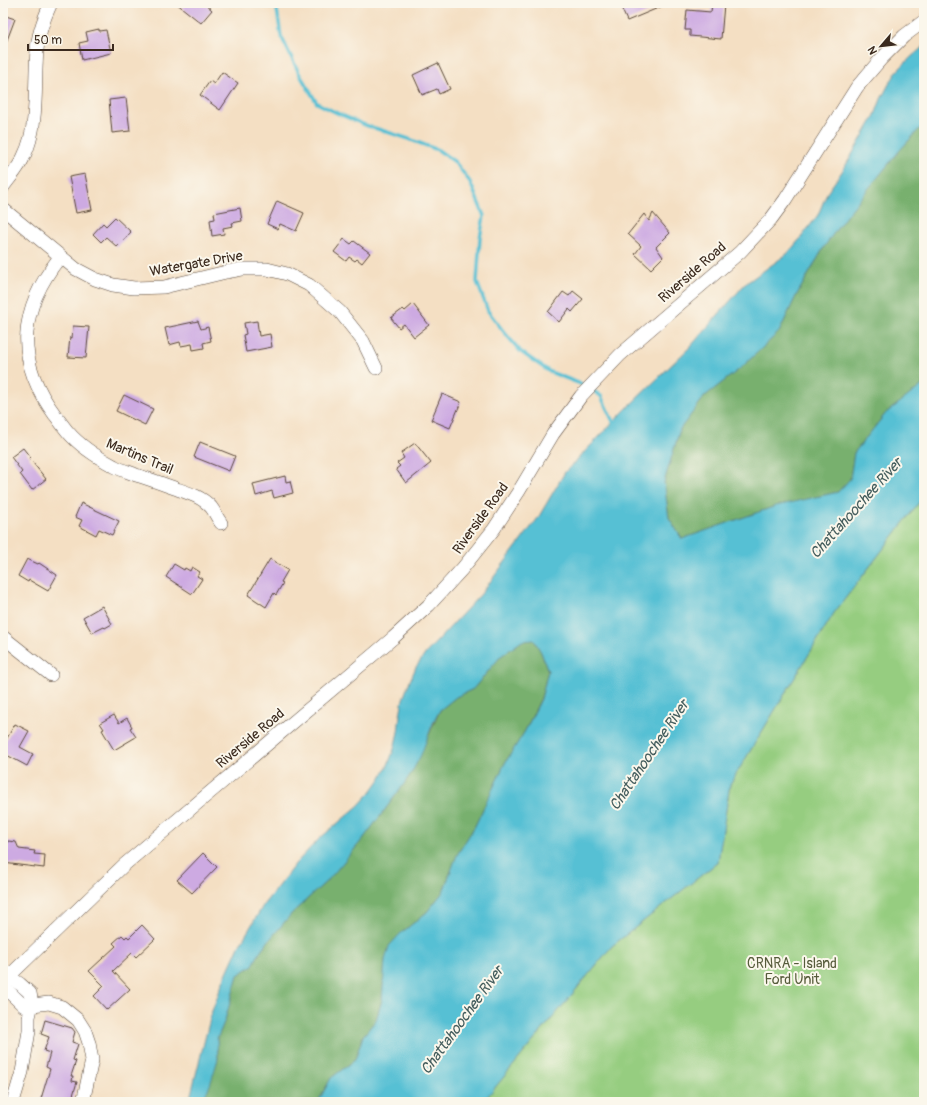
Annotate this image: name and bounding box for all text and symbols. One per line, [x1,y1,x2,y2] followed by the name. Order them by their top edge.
[28,26,113,52] scale bar
[861,26,901,66] north arrow
[34,33,62,48] text: 50 m
[865,44,880,57] text: N
[655,238,730,306] street label: Riverside Road
[148,247,244,280] street label: Watergate Drive
[104,435,176,478] street label: Martins Trail
[806,453,908,563] water label: Chattahoochee River
[449,479,512,557] street label: Riverside Road
[605,695,694,814] water label: Chattahoochee River
[213,705,288,772] street label: Riverside Road
[747,955,837,988] park label: CRNRA - Island Ford Unit
[417,961,509,1078] water label: Chattahoochee River

